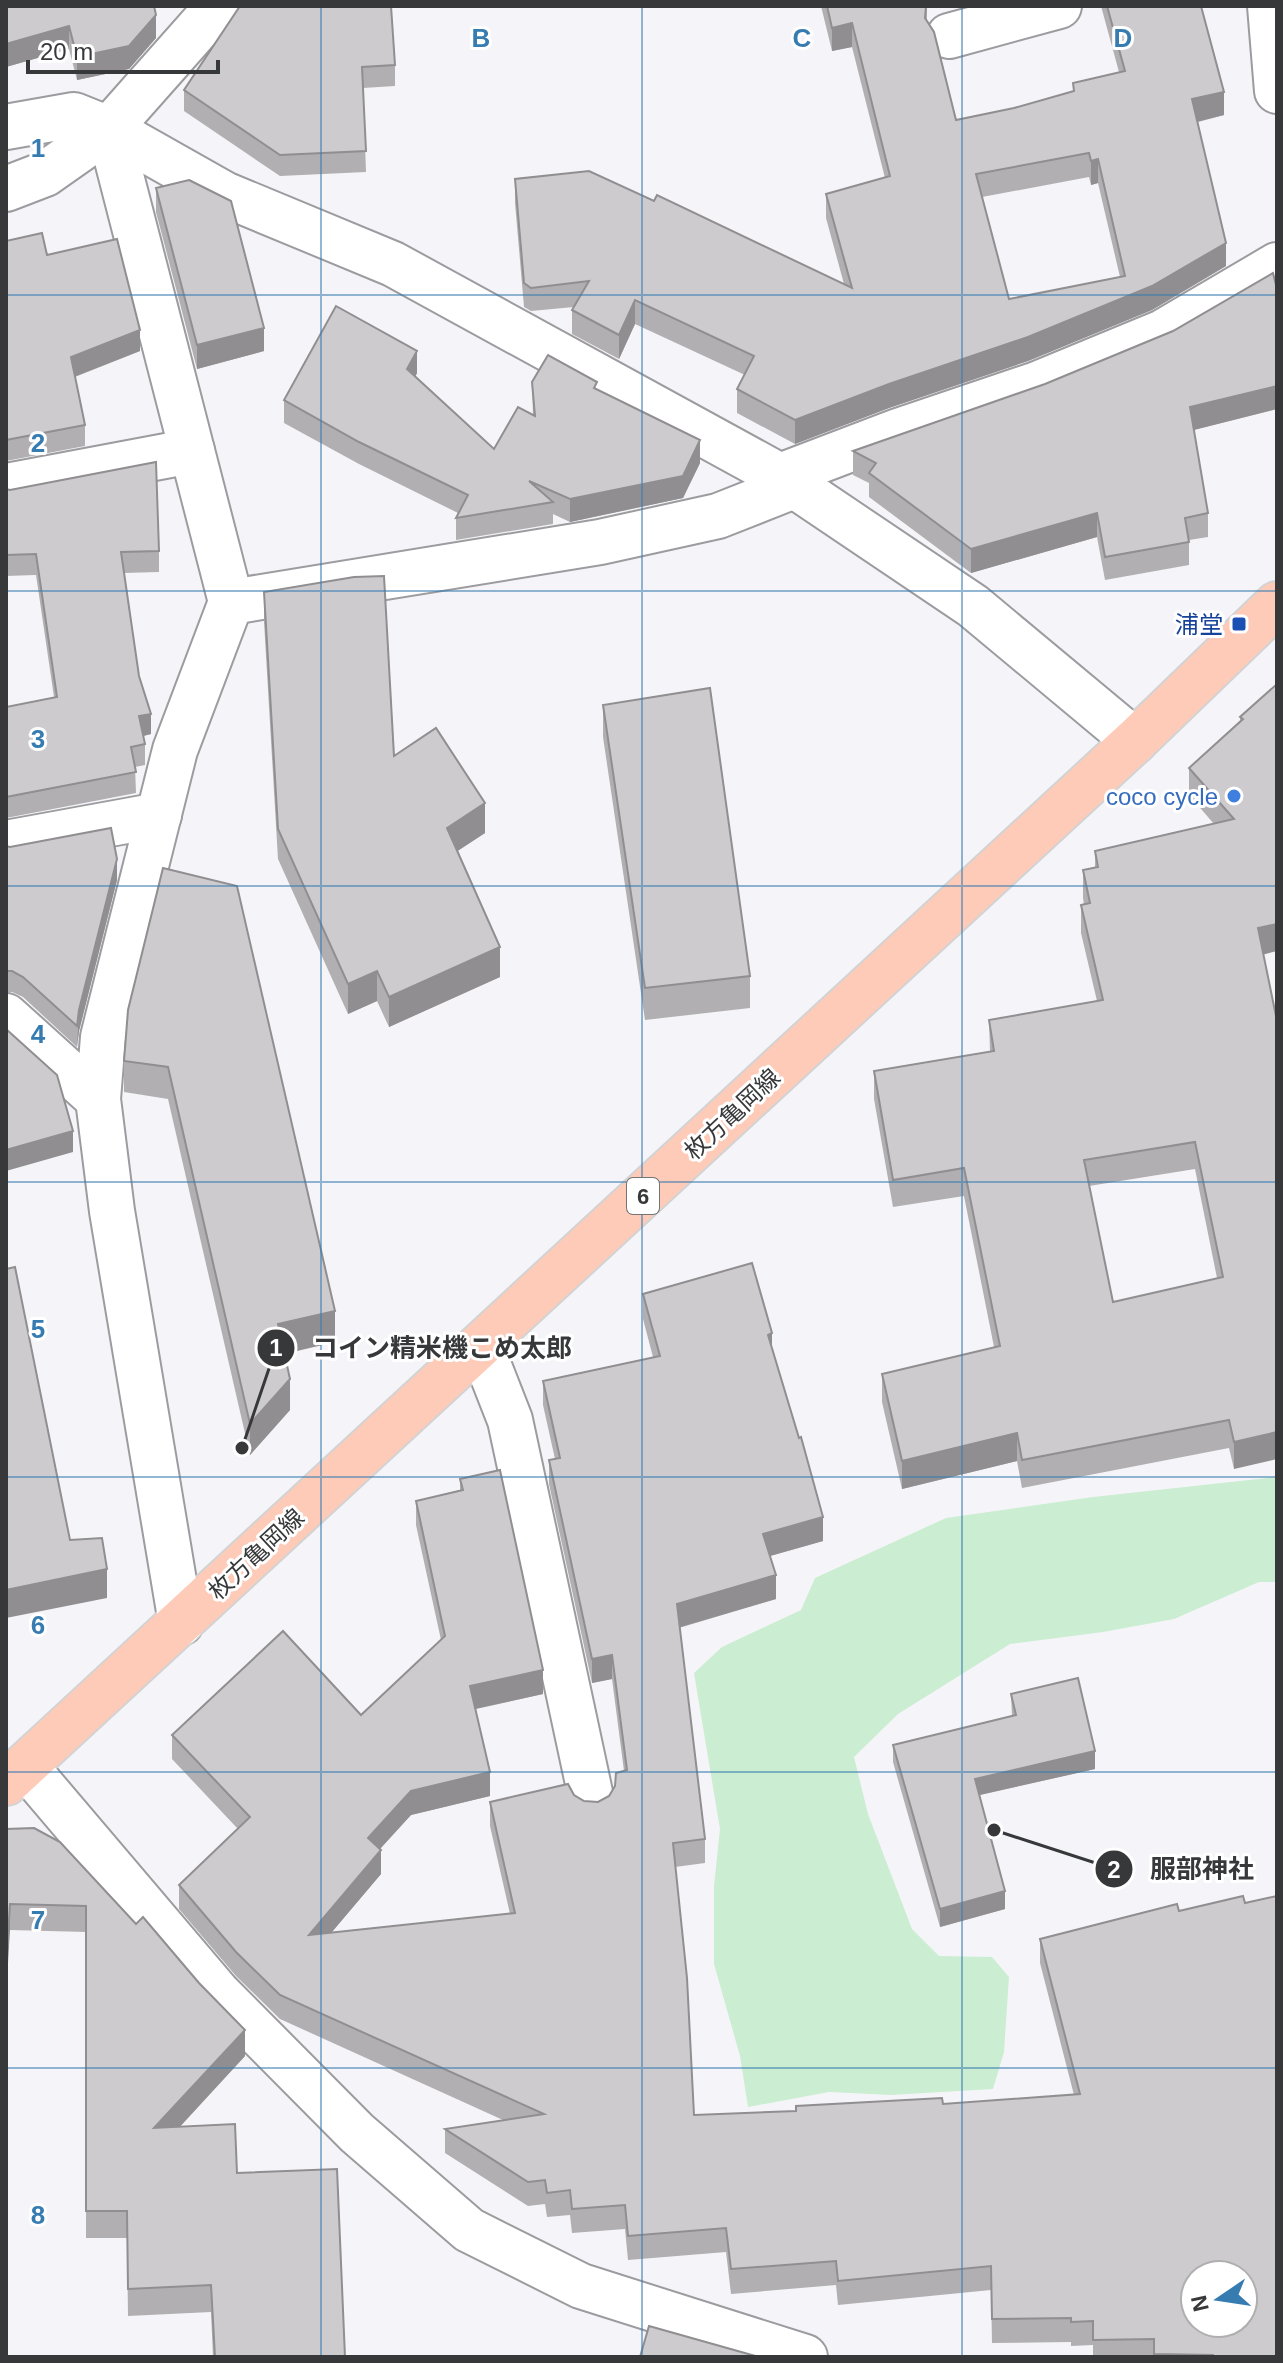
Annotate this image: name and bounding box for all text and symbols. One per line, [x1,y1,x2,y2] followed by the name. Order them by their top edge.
[472,23,490,53] text: B
[793,23,812,53] text: C
[1114,23,1132,53] text: D
[28,24,218,74] scale bar
[40,38,93,65] text: 20 m
[31,133,45,163] text: 1
[31,428,45,458] text: 2
[1175,611,1223,638] place label: 浦堂
[1230,615,1248,633] marker: 浦堂
[31,724,45,754] text: 3
[1106,783,1218,810] place label: coco cycle
[1225,787,1243,805] marker: coco cycle
[31,1019,46,1049] text: 4
[679,1063,785,1165] street label: 枚方亀岡線
[627,1178,659,1214] road number: 6
[31,1314,45,1344] text: 5
[256,1323,588,1373] callout: コイン精米機こめ太郎
[312,1333,572,1363] text: コイン精米機こめ太郎
[269,1334,283,1361] text: 1
[203,1503,309,1605] street label: 枚方亀岡線
[31,1610,45,1640] text: 6
[1094,1844,1270,1894] callout: 服部神社
[1150,1854,1254,1884] text: 服部神社
[1107,1856,1121,1883] text: 2
[31,1905,45,1935] text: 7
[31,2200,45,2230] text: 8
[1179,2259,1259,2339] north arrow
[1186,2293,1214,2314] text: N

